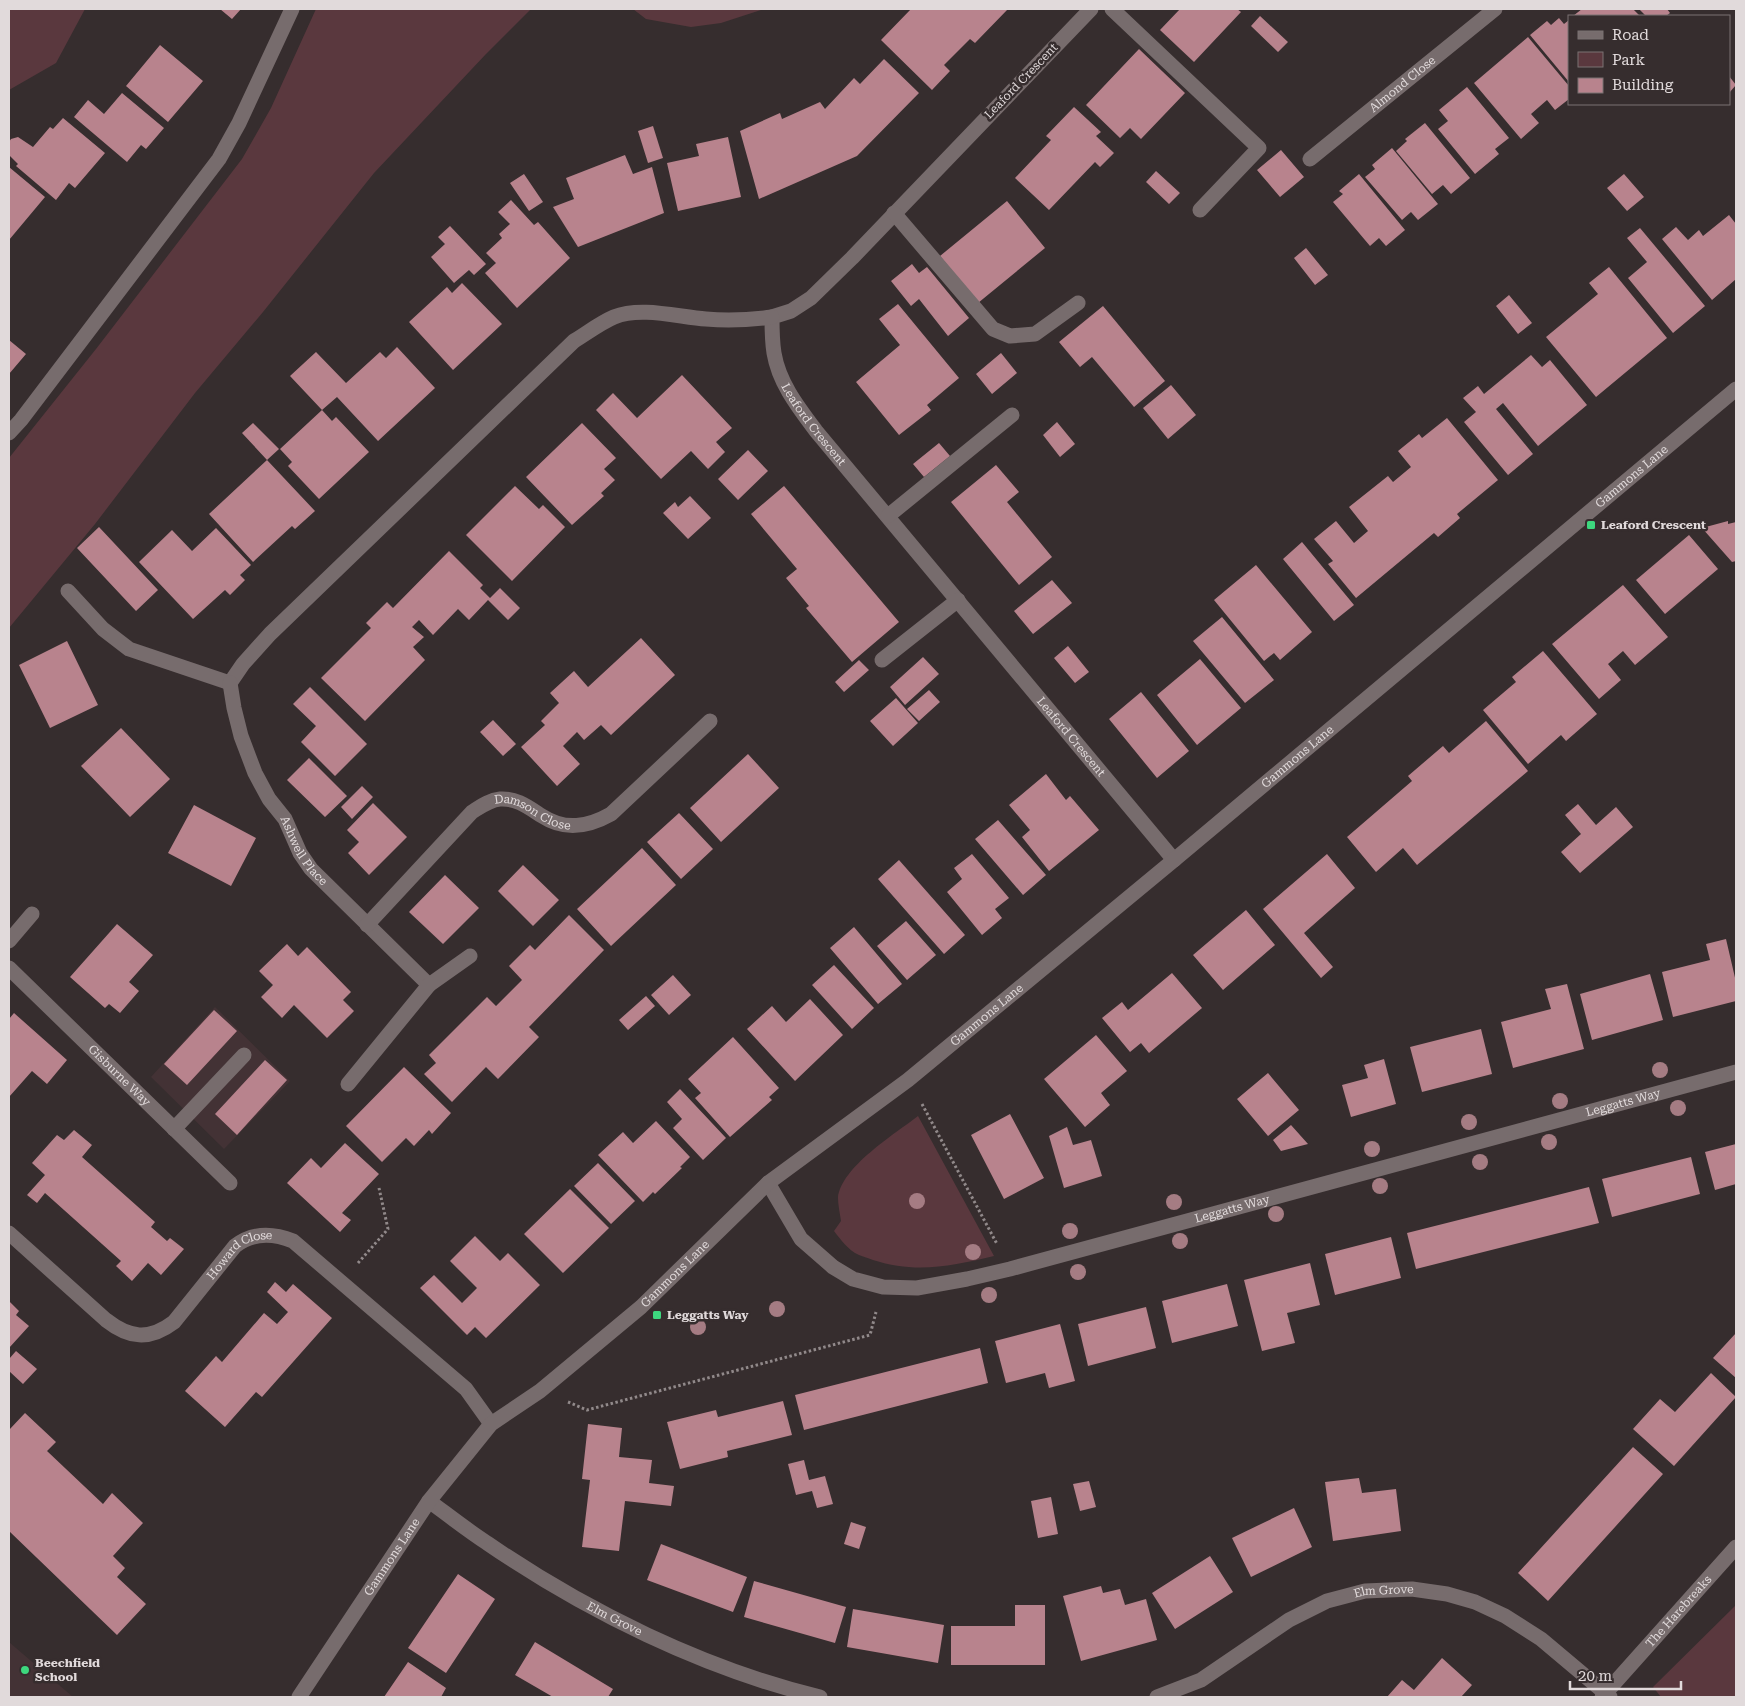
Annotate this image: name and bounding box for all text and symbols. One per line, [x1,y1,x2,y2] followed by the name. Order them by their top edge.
[1568,15,1730,105] legend
[1612,26,1649,44] text: Road
[981,40,1061,122] street label: Leaford Crescent
[1612,51,1646,69] text: Park
[1367,53,1439,115] street label: Almond Close
[1612,76,1674,94] text: Building
[778,381,849,469] street label: Leaford Crescent
[1592,442,1671,511] street label: Gammons Lane
[1601,518,1706,532] place label: Leaford Crescent
[1585,519,1597,531] marker: Leaford Crescent
[1034,694,1109,780] street label: Leaford Crescent
[1258,722,1337,791] street label: Gammons Lane
[493,792,572,833] street label: Damson Close
[278,814,331,889] street label: Ashwell Place
[948,980,1026,1049] street label: Gammons Lane
[85,1042,154,1109] street label: Gisburne Way
[1584,1086,1663,1119] street label: Leggatts Way
[1193,1192,1272,1226] street label: Leggatts Way
[204,1228,273,1282] street label: Howard Close
[638,1237,712,1310] street label: Gammons Lane
[667,1308,749,1322] place label: Leggatts Way
[651,1309,663,1321] marker: Leggatts Way
[361,1515,423,1598] street label: Gammons Lane
[1643,1572,1715,1650] street label: The Harebreaks
[1352,1582,1414,1601] street label: Elm Grove
[584,1599,645,1639] street label: Elm Grove
[35,1656,100,1684] place label: Beechfield School
[1570,1658,1681,1690] scale bar
[19,1664,31,1676] marker: Beechfield School
[1578,1667,1613,1685] text: 20 m

